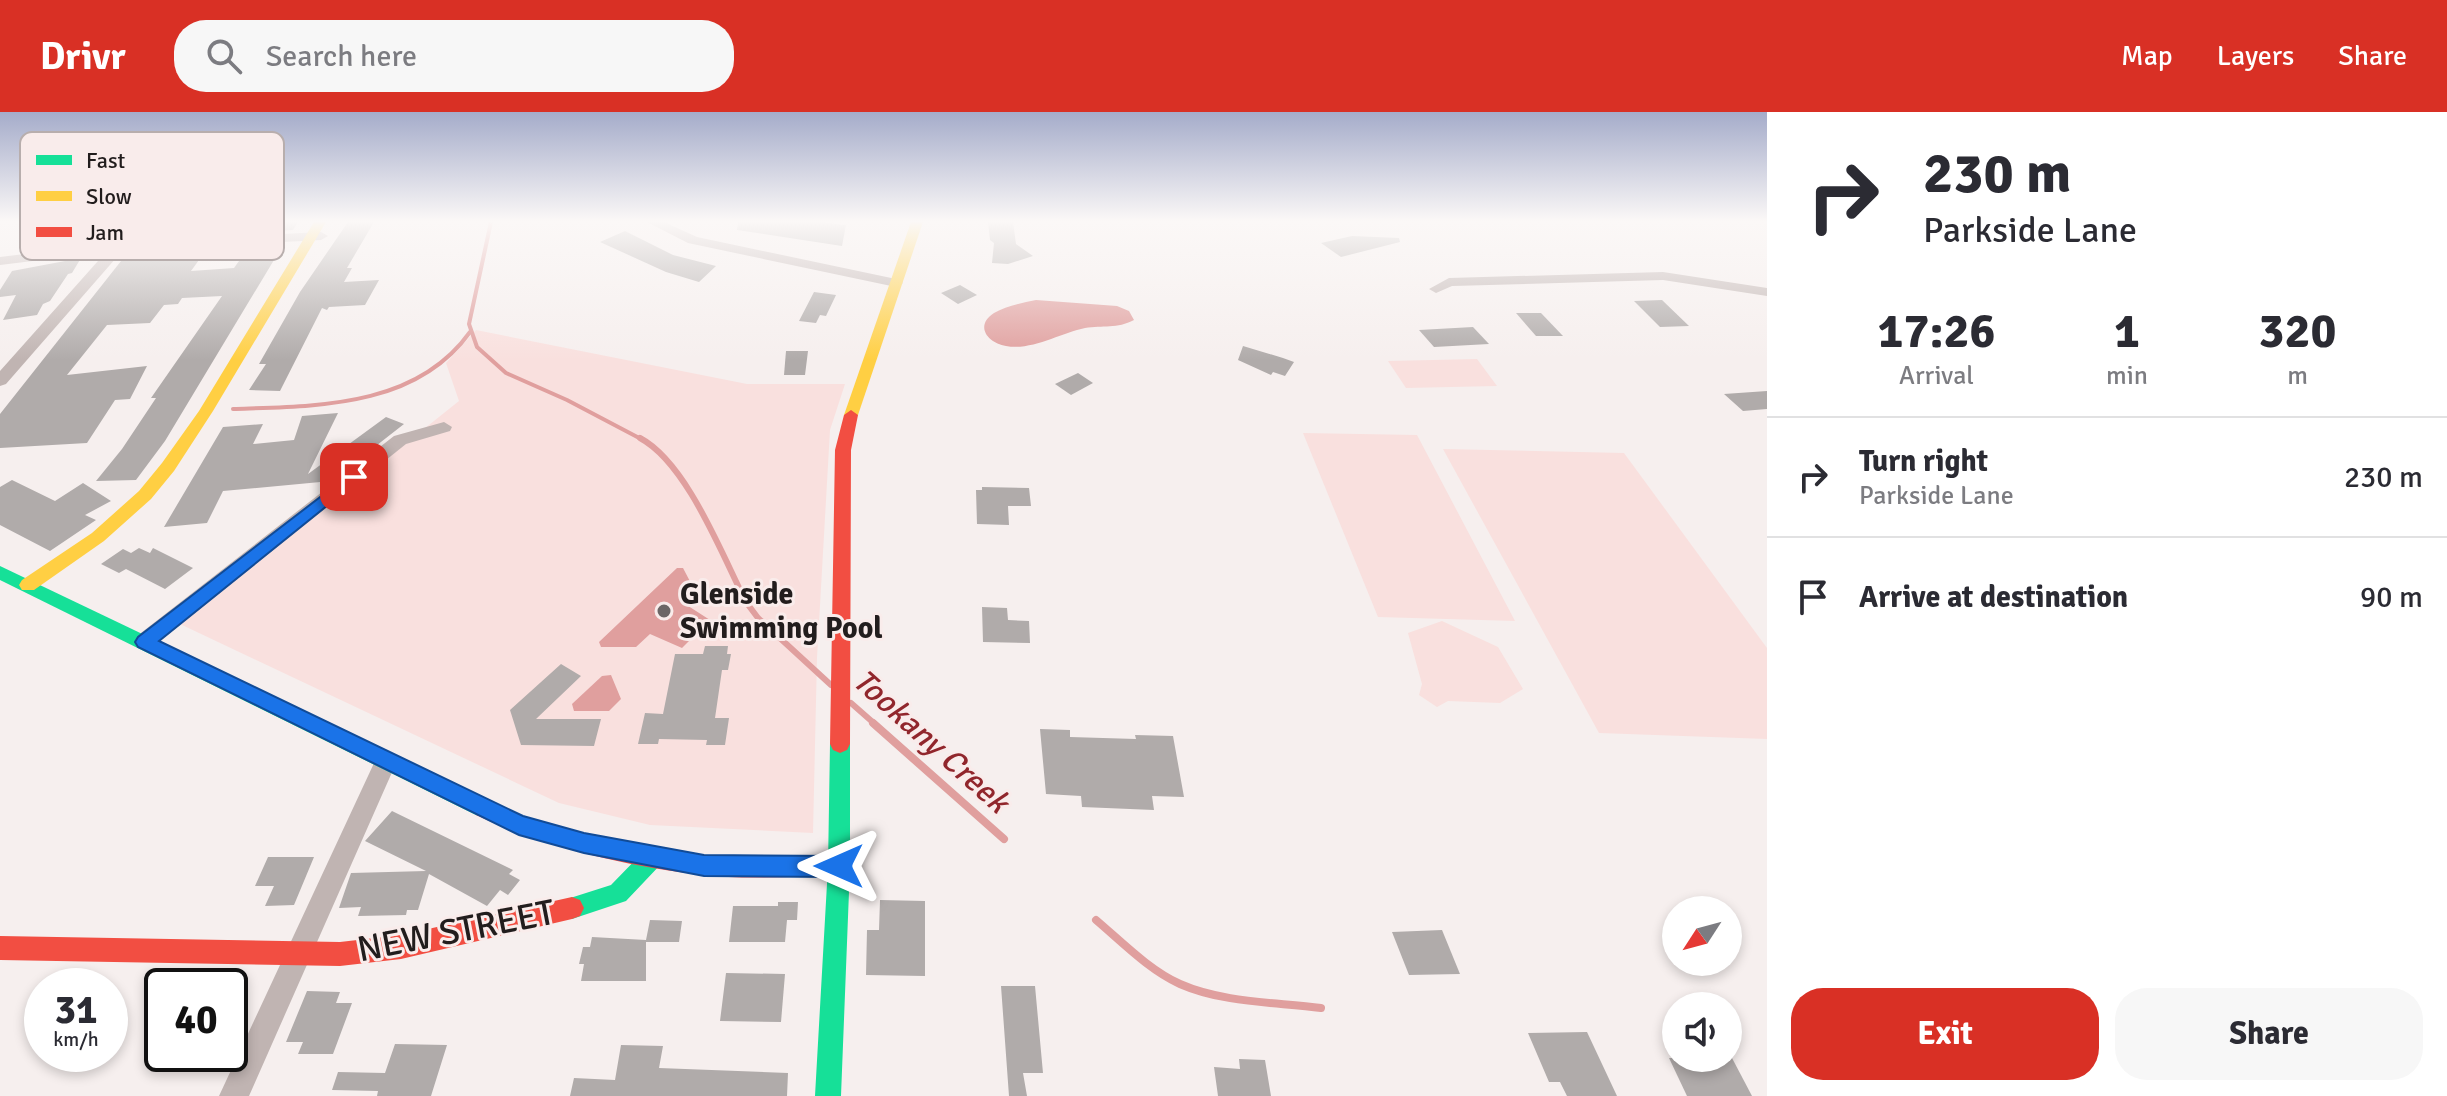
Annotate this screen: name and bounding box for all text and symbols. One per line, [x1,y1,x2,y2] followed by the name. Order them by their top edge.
[174,20,734,92] search box
[40,33,126,80] text: Drivr
[202,34,246,78] icon: search
[266,38,417,75] text: Search here
[2121,39,2173,73] text: Map
[2217,39,2294,73] text: Layers
[2338,39,2407,73] text: Share
[20,132,284,260] legend
[1923,139,2071,208] text: 230 m
[1791,144,1895,248] icon: right
[86,147,126,174] text: Fast
[86,183,132,210] text: Slow
[1923,208,2137,253] text: Parkside Lane
[86,219,124,246] text: Jam
[1878,302,1995,361] text: 17:26
[2114,302,2140,361] text: 1
[2259,302,2336,361] text: 320
[1899,360,1974,392] text: Arrival
[2106,360,2148,392] text: min
[2287,360,2308,392] text: m
[320,443,388,511] pin
[1859,443,1988,480] text: Turn right
[332,455,376,499] icon: arrive
[1791,455,1835,499] icon: right
[2344,459,2423,496] text: 230 m
[1859,480,2014,512] text: Parkside Lane
[1791,575,1835,619] icon: arrive
[680,576,883,647] place label: Glenside Swimming Pool
[1859,579,2128,616] text: Arrive at destination
[2360,579,2423,616] text: 90 m
[655,602,673,620] marker: Glenside Swimming Pool
[845,661,1019,823] water label: Tookany Creek
[797,824,881,908] position arrow
[353,890,559,972] street label: NEW STREET
[1662,896,1742,976] north arrow
[1662,896,1742,1072] map controls
[144,968,248,1072] speed limit sign: 40
[54,985,98,1035] text: 31
[1791,988,2099,1080] button: Exit
[2115,988,2423,1080] button: Share
[1662,992,1742,1072] button: sound
[53,1027,99,1052] text: km/h

